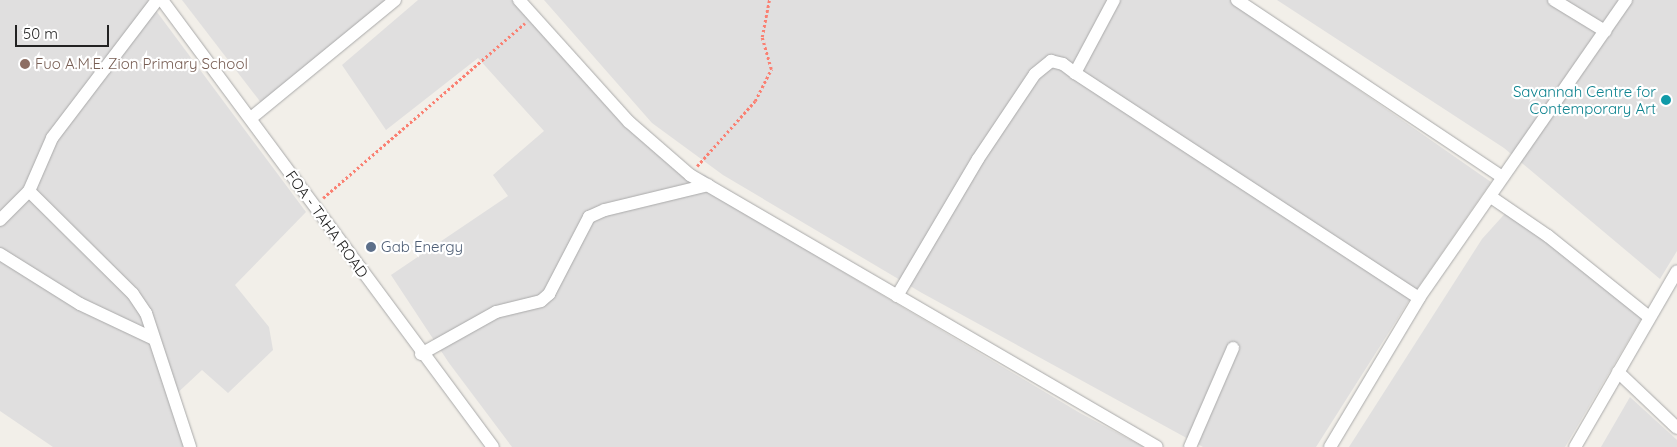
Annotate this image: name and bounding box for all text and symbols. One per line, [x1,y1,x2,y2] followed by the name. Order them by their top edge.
[18,15,111,47] scale bar
[23,24,58,43] text: 50 m
[35,55,248,73] place label: Fuo A.M.E. Zion Primary School
[19,58,31,70] marker: Fuo A.M.E. Zion Primary School
[1513,82,1656,117] place label: Savannah Centre for Contemporary Art
[1660,94,1672,106] marker: Savannah Centre for Contemporary Art
[282,167,372,281] street label: FOA - TAHA ROAD
[381,238,463,256] place label: Gab Energy
[365,241,377,253] marker: Gab Energy

